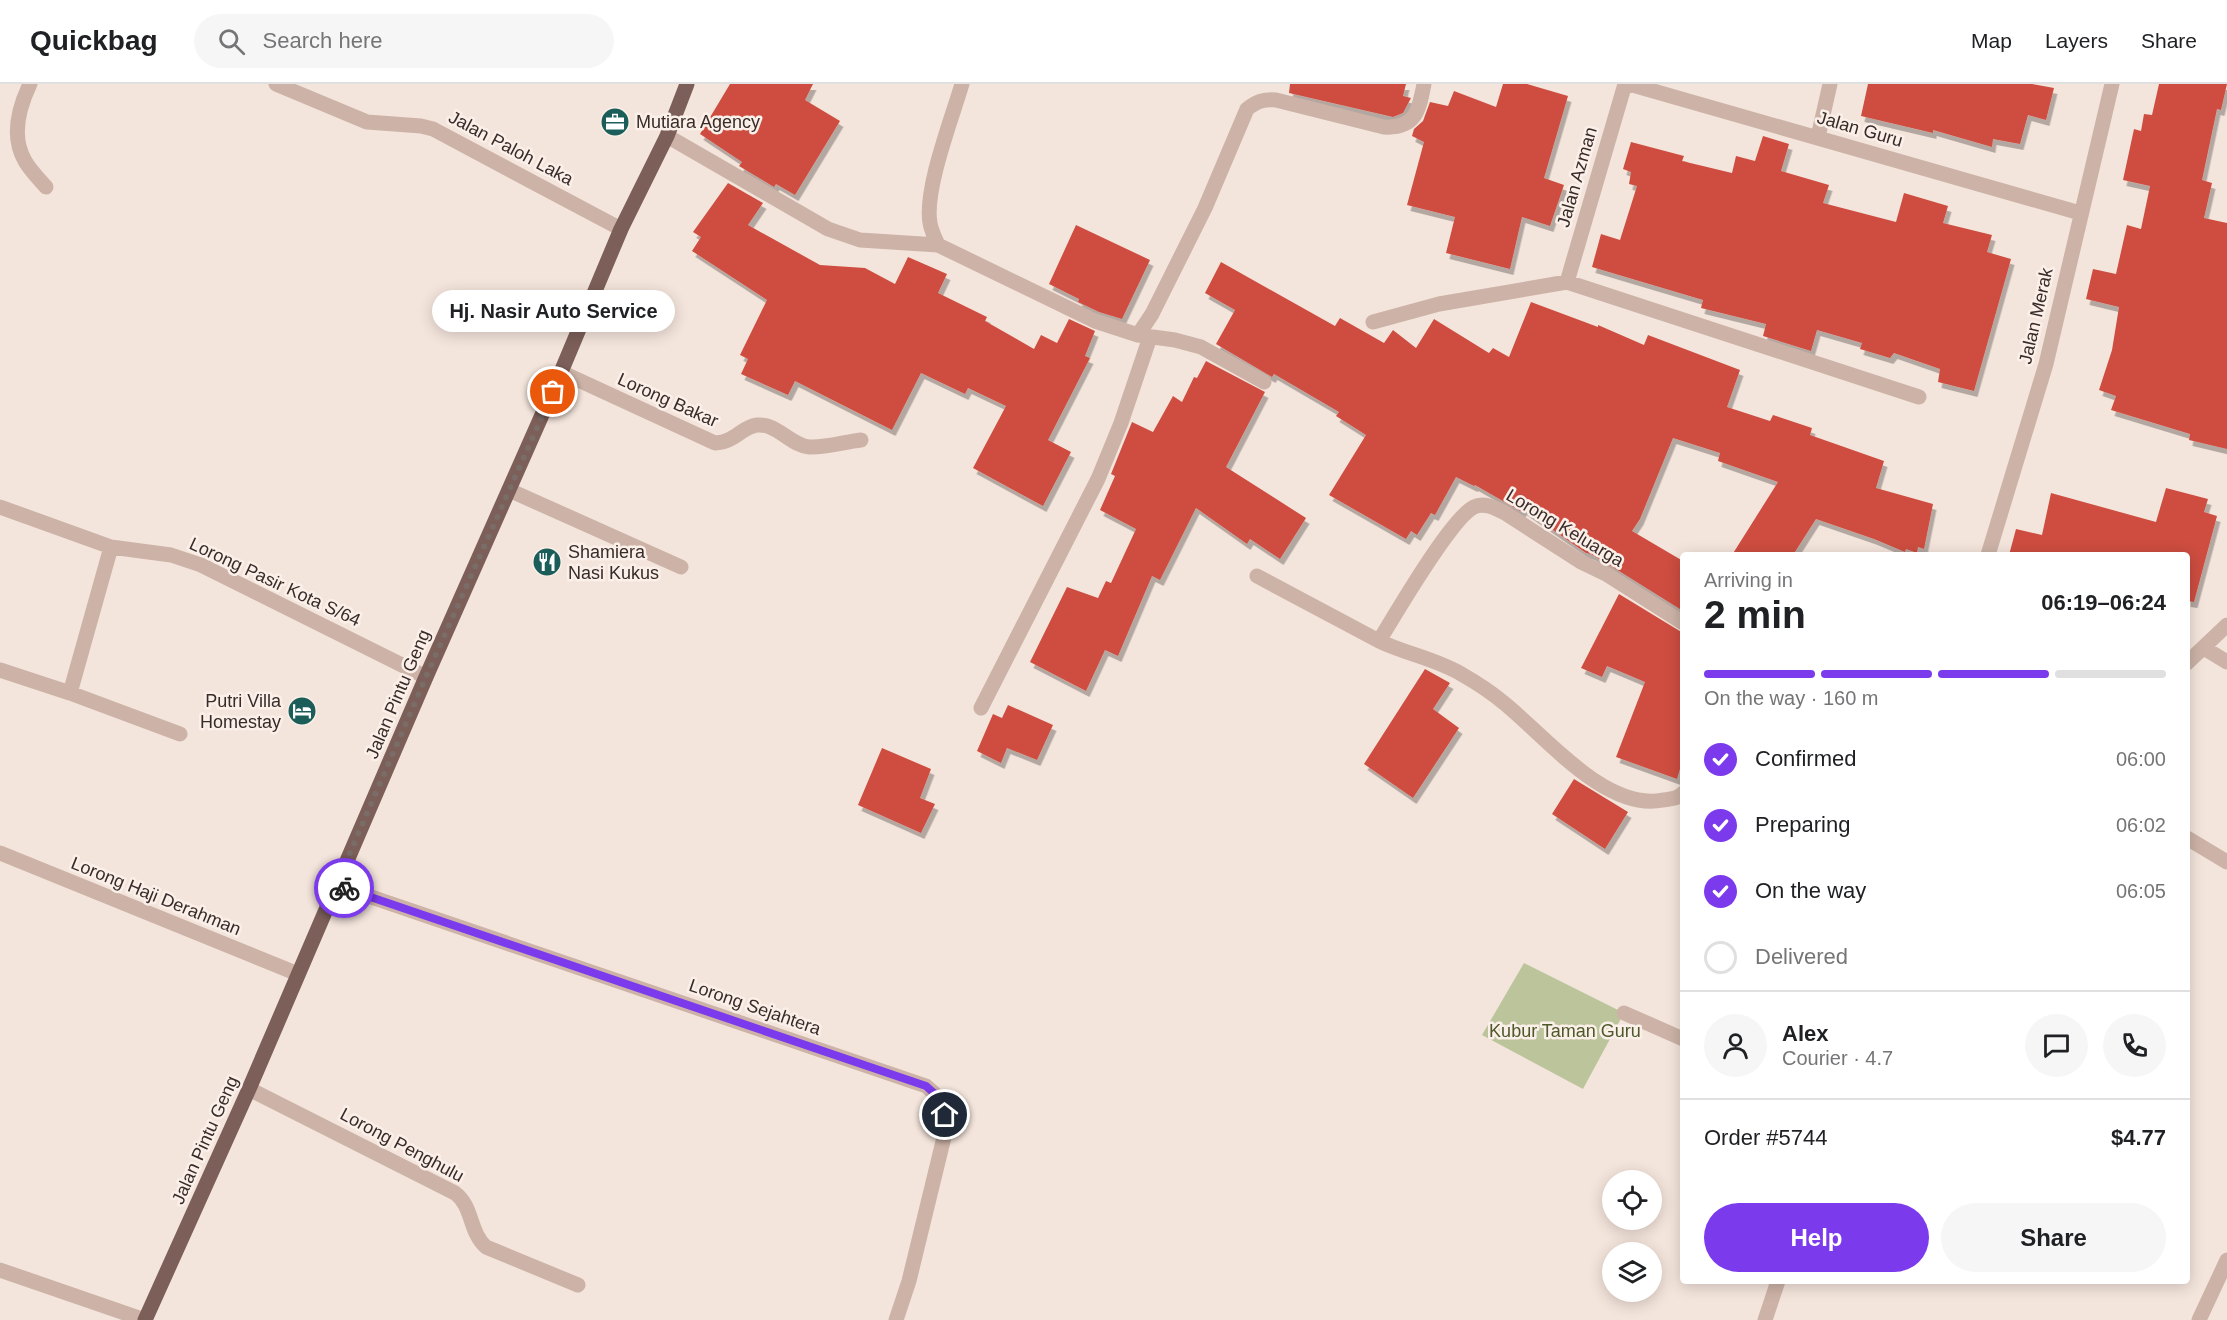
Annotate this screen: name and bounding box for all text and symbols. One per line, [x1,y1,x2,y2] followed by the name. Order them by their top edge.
[194,14,614,68] search box
[30,25,158,56] text: Quickbag
[215,25,248,58] icon: search
[263,28,382,53] text: Search here
[1971,29,2012,52] text: Map
[2045,29,2108,52] text: Layers
[2141,29,2197,52] text: Share
[599,106,631,138] office icon: Mutiara Agency
[445,107,578,190] street label: Jalan Paloh Laka
[1815,107,1905,151] street label: Jalan Guru
[636,112,760,132] place label: Mutiara Agency
[1553,125,1601,229] street label: Jalan Azman
[2015,265,2057,366] street label: Jalan Merak
[432,290,674,332] callout: Hj. Nasir Auto Service
[449,300,658,322] text: Hj. Nasir Auto Service
[527,366,578,417] pin
[615,369,721,431] street label: Lorong Bakar
[536,375,569,408] icon: bag
[1503,485,1628,571] street label: Lorong Keluarga
[186,534,364,630] street label: Lorong Pasir Kota S/64
[568,542,659,583] place label: Shamiera Nasi Kukus
[531,546,563,578] restaurant icon: Shamiera Nasi Kukus
[1704,569,1793,591] text: Arriving in
[2041,590,2166,615] text: 06:19–06:24
[1704,593,1806,636] text: 2 min
[362,627,434,761] street label: Jalan Pintu Geng
[1704,687,1879,709] text: On the way · 160 m
[200,691,282,732] place label: Putri Villa Homestay
[286,695,318,727] hotel icon: Putri Villa Homestay
[1704,743,1737,776] icon: check
[1755,746,1856,771] text: Confirmed
[2116,748,2166,770] text: 06:00
[1704,809,1737,842] icon: check
[1755,812,1850,837] text: Preparing
[2116,814,2166,836] text: 06:02
[68,853,244,939] street label: Lorong Haji Derahman
[314,858,374,918] courier
[328,872,361,905] icon: bike
[1704,875,1737,908] icon: check
[1755,878,1866,903] text: On the way
[2116,880,2166,902] text: 06:05
[1755,944,1848,969] text: Delivered
[686,975,824,1039] street label: Lorong Sejahtera
[1704,1014,1767,1077] button: person
[2025,1014,2088,1077] button: chat
[2103,1014,2166,1077] button: phone
[1489,1021,1641,1041] park label: Kubur Taman Guru
[1782,1021,1828,1046] text: Alex
[1782,1047,1893,1069] text: Courier · 4.7
[168,1073,242,1207] street label: Jalan Pintu Geng
[919,1089,970,1140] pin
[928,1098,961,1131] icon: home
[337,1104,467,1186] street label: Lorong Penghulu
[1704,1125,1828,1150] text: Order #5744
[2111,1125,2166,1150] text: $4.77
[1602,1170,1662,1302] map controls
[1602,1170,1662,1230] button: locate
[1704,1203,1929,1272] button: Help
[1941,1203,2166,1272] button: Share
[1602,1242,1662,1302] button: layers

